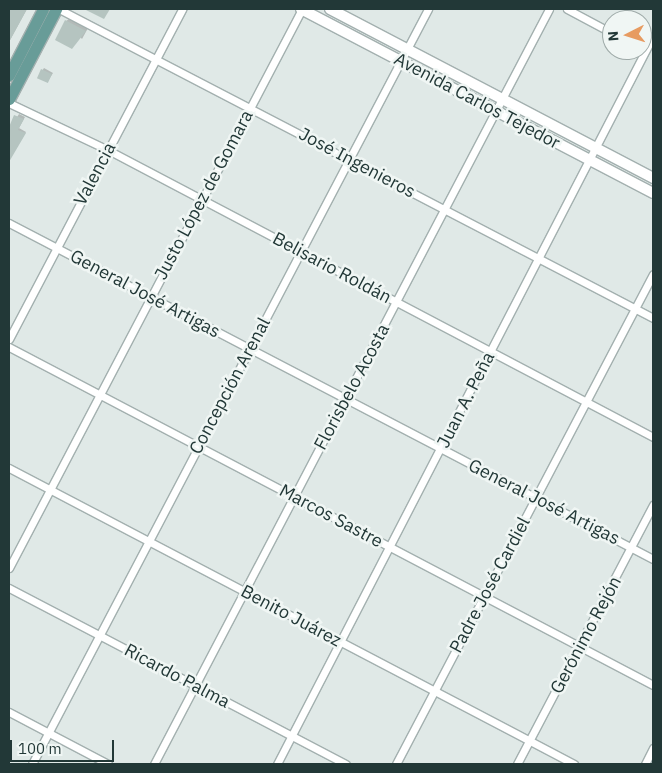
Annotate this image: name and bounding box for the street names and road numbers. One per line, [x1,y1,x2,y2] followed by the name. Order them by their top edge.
[390,48,564,154] street label: Avenida Carlos Tejedor
[150,106,258,284] street label: Justo López de Gomara
[295,123,419,203] street label: José Ingenieros
[69,139,121,209] street label: Valencia
[269,228,395,308] street label: Belisario Roldán
[66,245,224,343] street label: General José Artigas
[185,314,275,458] street label: Concepción Arenal
[310,320,394,454] street label: Florisbelo Acosta
[433,348,499,452] street label: Juan A. Peña
[465,455,623,549] street label: General José Artigas
[276,480,386,552] street label: Marcos Sastre
[445,513,535,657] street label: Padre José Cardiel
[546,573,626,697] street label: Gerónimo Rejón
[237,581,345,651] street label: Benito Juárez
[120,639,234,713] street label: Ricardo Palma

